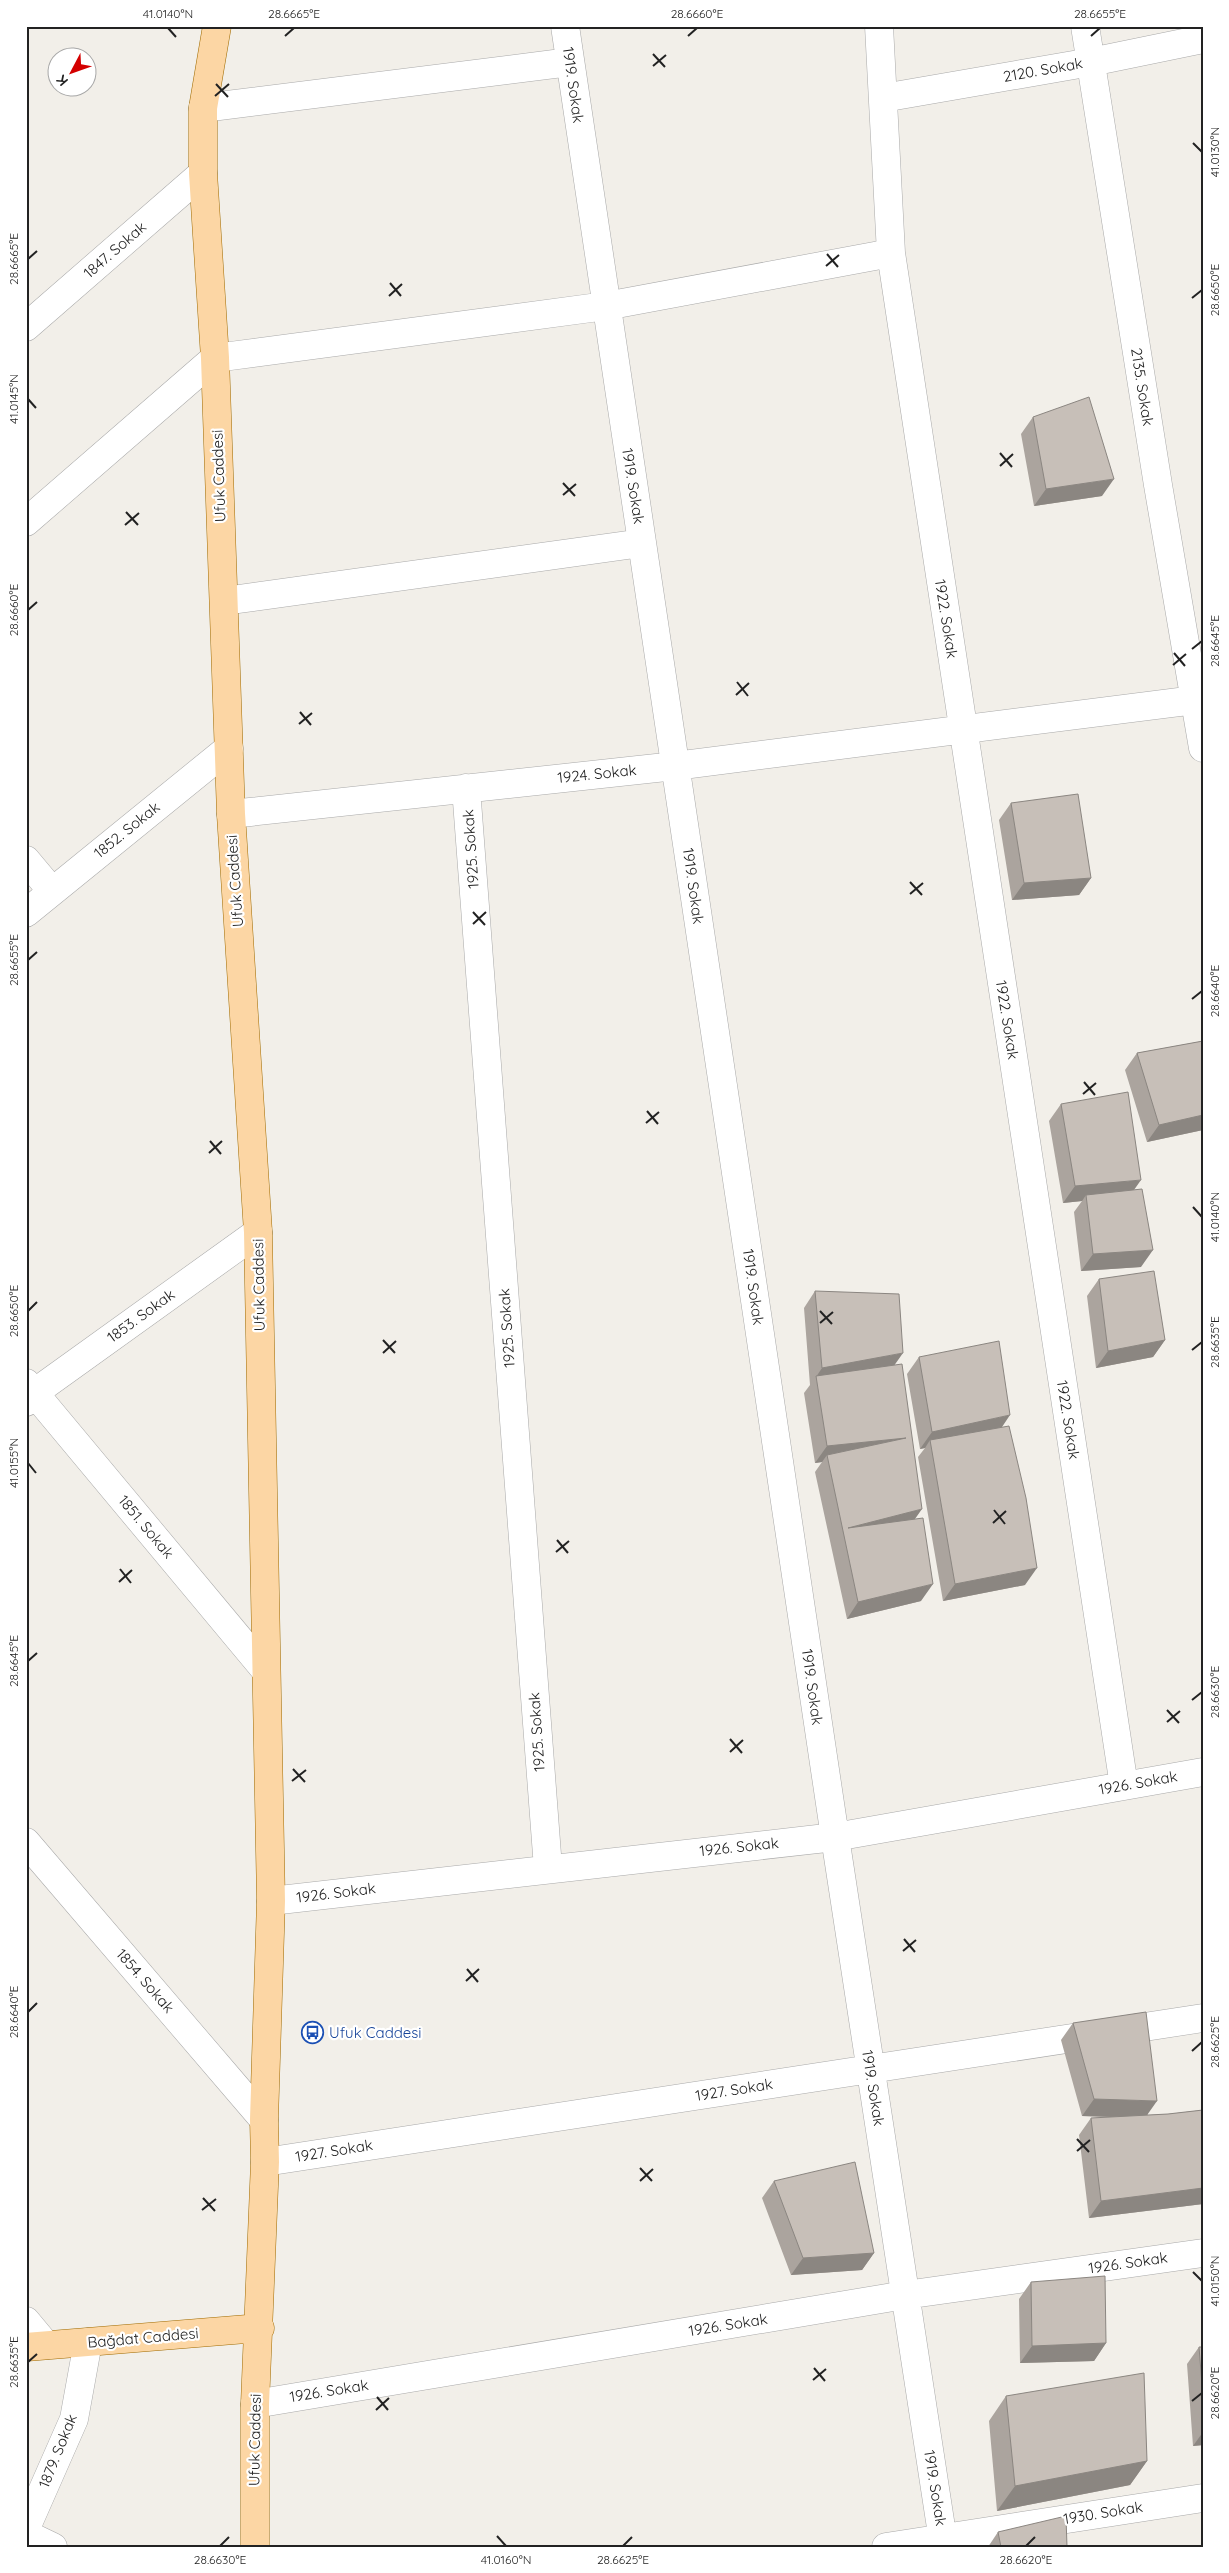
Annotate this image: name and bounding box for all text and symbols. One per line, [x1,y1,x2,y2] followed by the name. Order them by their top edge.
[143,6,193,21] text: 41.0140°N
[268,6,320,21] text: 28.6665°E
[671,6,723,21] text: 28.6660°E
[1074,6,1126,21] text: 28.6655°E
[559,46,588,124] street label: 1919. Sokak
[48,48,98,98] north arrow
[1002,53,1084,86] street label: 2120. Sokak
[52,71,72,90] text: K
[1207,127,1222,177] text: 41.0130°N
[79,217,150,282] street label: 1847. Sokak
[6,233,21,285] text: 28.6665°E
[1207,263,1222,316] text: 28.6650°E
[1127,346,1158,427] street label: 2135. Sokak
[6,374,21,424] text: 41.0145°N
[207,429,230,523] street label: Ufuk Caddesi
[618,447,649,525] street label: 1919. Sokak
[931,578,962,660] street label: 1922. Sokak
[6,584,21,636] text: 28.6660°E
[1207,615,1222,667] text: 28.6645°E
[557,760,637,787] street label: 1924. Sokak
[90,797,164,862] street label: 1852. Sokak
[458,809,483,889] street label: 1925. Sokak
[222,834,247,928] street label: Ufuk Caddesi
[679,847,708,925] street label: 1919. Sokak
[6,934,21,986] text: 28.6655°E
[1207,964,1222,1017] text: 28.6640°E
[992,979,1023,1061] street label: 1922. Sokak
[1207,1192,1222,1242] text: 41.0140°N
[248,1239,269,1331] street label: Ufuk Caddesi
[739,1248,768,1326] street label: 1919. Sokak
[6,1284,21,1337] text: 28.6650°E
[103,1285,178,1347] street label: 1853. Sokak
[494,1288,519,1368] street label: 1925. Sokak
[1207,1316,1222,1368] text: 28.6635°E
[1053,1379,1084,1461] street label: 1922. Sokak
[6,1438,21,1488] text: 41.0155°N
[114,1491,178,1562] street label: 1851. Sokak
[6,1635,21,1687] text: 28.6645°E
[798,1648,827,1726] street label: 1919. Sokak
[1207,1666,1222,1718] text: 28.6630°E
[524,1692,549,1772] street label: 1925. Sokak
[1097,1766,1179,1799] street label: 1926. Sokak
[698,1833,780,1860] street label: 1926. Sokak
[295,1878,377,1907] street label: 1926. Sokak
[112,1945,179,2017] street label: 1854. Sokak
[6,1985,21,2038] text: 28.6640°E
[1207,2016,1222,2068] text: 28.6625°E
[301,2021,325,2045] bus stop icon: Ufuk Caddesi
[329,2023,422,2042] place label: Ufuk Caddesi
[858,2049,889,2127] street label: 1919. Sokak
[694,2074,774,2105] street label: 1927. Sokak
[294,2135,374,2166] street label: 1927. Sokak
[1087,2248,1169,2277] street label: 1926. Sokak
[1207,2256,1222,2306] text: 41.0150°N
[687,2309,769,2340] street label: 1926. Sokak
[87,2323,199,2352] street label: Bağdat Caddesi
[6,2336,21,2388] text: 28.6635°E
[1207,2366,1222,2419] text: 28.6620°E
[288,2375,370,2406] street label: 1926. Sokak
[244,2394,265,2486] street label: Ufuk Caddesi
[34,2411,81,2491] street label: 1879. Sokak
[920,2449,951,2527] street label: 1919. Sokak
[1062,2497,1144,2528] street label: 1930. Sokak
[194,2552,246,2567] text: 28.6630°E
[481,2552,531,2567] text: 41.0160°N
[597,2552,649,2567] text: 28.6625°E
[1000,2552,1053,2567] text: 28.6620°E

